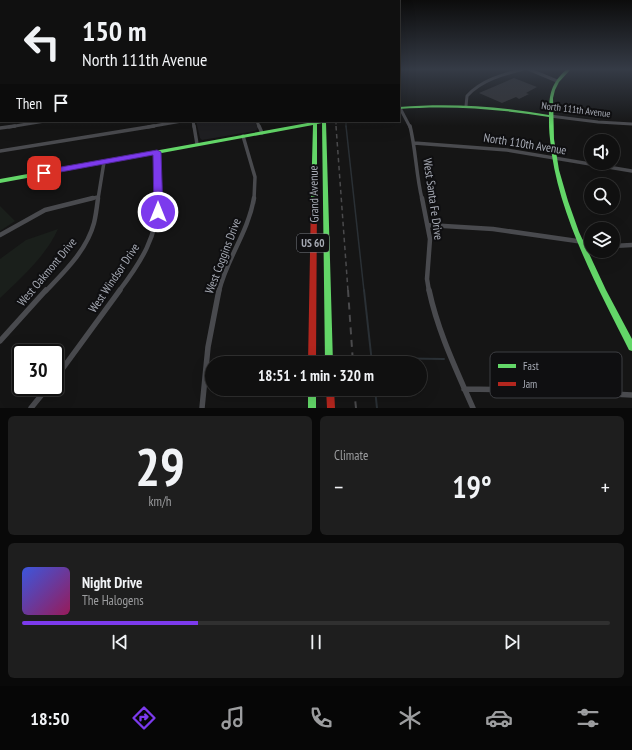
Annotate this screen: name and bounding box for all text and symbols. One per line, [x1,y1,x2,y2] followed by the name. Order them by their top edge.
[82,12,146,49] text: 150 m
[16,16,68,68] icon: left
[82,48,208,71] text: North 111th Avenue
[50,92,72,114] icon: arrive
[16,94,42,113] text: Then
[541,99,611,120] street label: North 111th Avenue
[483,130,568,157] street label: North 110th Avenue
[584,134,620,258] map controls
[584,134,620,170] button: sound
[27,156,61,190] pin
[420,157,447,241] street label: West Santa Fe Drive
[33,162,55,184] icon: arrive
[306,165,321,223] street label: Grand Avenue
[584,178,620,214] button: search
[137,191,179,233] position arrow
[201,216,244,296] street label: West Coggins Drive
[584,222,620,258] button: layers
[14,234,80,309] street label: West Oakmont Drive
[297,234,329,252] road number: US 60
[85,240,142,315] street label: West Windsor Drive
[12,344,64,396] speed limit sign: 30
[490,352,622,398] legend
[523,359,539,373] text: Fast
[258,366,374,385] text: 18:51 · 1 min · 320 m
[522,377,537,391] text: Jam
[135,433,185,500] text: 29
[334,447,368,464] text: Climate
[452,467,492,506] text: 19°
[334,473,343,501] text: −
[601,473,610,501] text: +
[148,493,172,510] text: km/h
[82,573,142,592] text: Night Drive
[82,592,144,609] text: The Halogens
[109,631,131,653] icon: previous
[305,631,327,653] icon: pause
[501,631,523,653] icon: next
[130,704,158,732] icon: directions
[219,704,247,732] icon: music
[307,704,335,732] icon: phone
[396,704,424,732] icon: climate
[485,704,513,732] icon: car
[574,704,602,732] icon: filters
[30,707,69,730] text: 18:50

